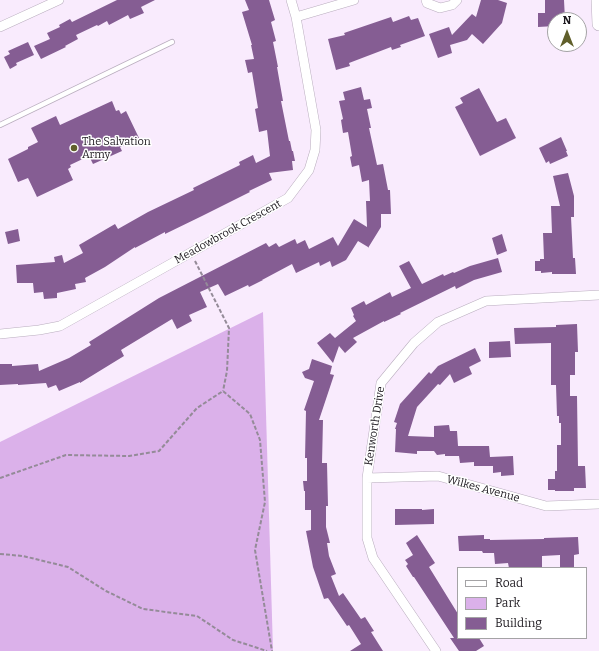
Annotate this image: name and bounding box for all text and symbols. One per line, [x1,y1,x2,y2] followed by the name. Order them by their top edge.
[547,12,587,52] north arrow
[563,14,571,27] text: N
[82,135,151,161] place label: The Salvation Army
[69,143,79,153] marker: The Salvation Army
[172,197,284,267] street label: Meadowbrook Crescent
[362,386,388,466] street label: Kenworth Drive
[445,473,521,505] street label: Wilkes Avenue
[457,567,587,639] legend
[495,576,523,590] text: Road
[495,596,520,610] text: Park
[495,616,542,630] text: Building

